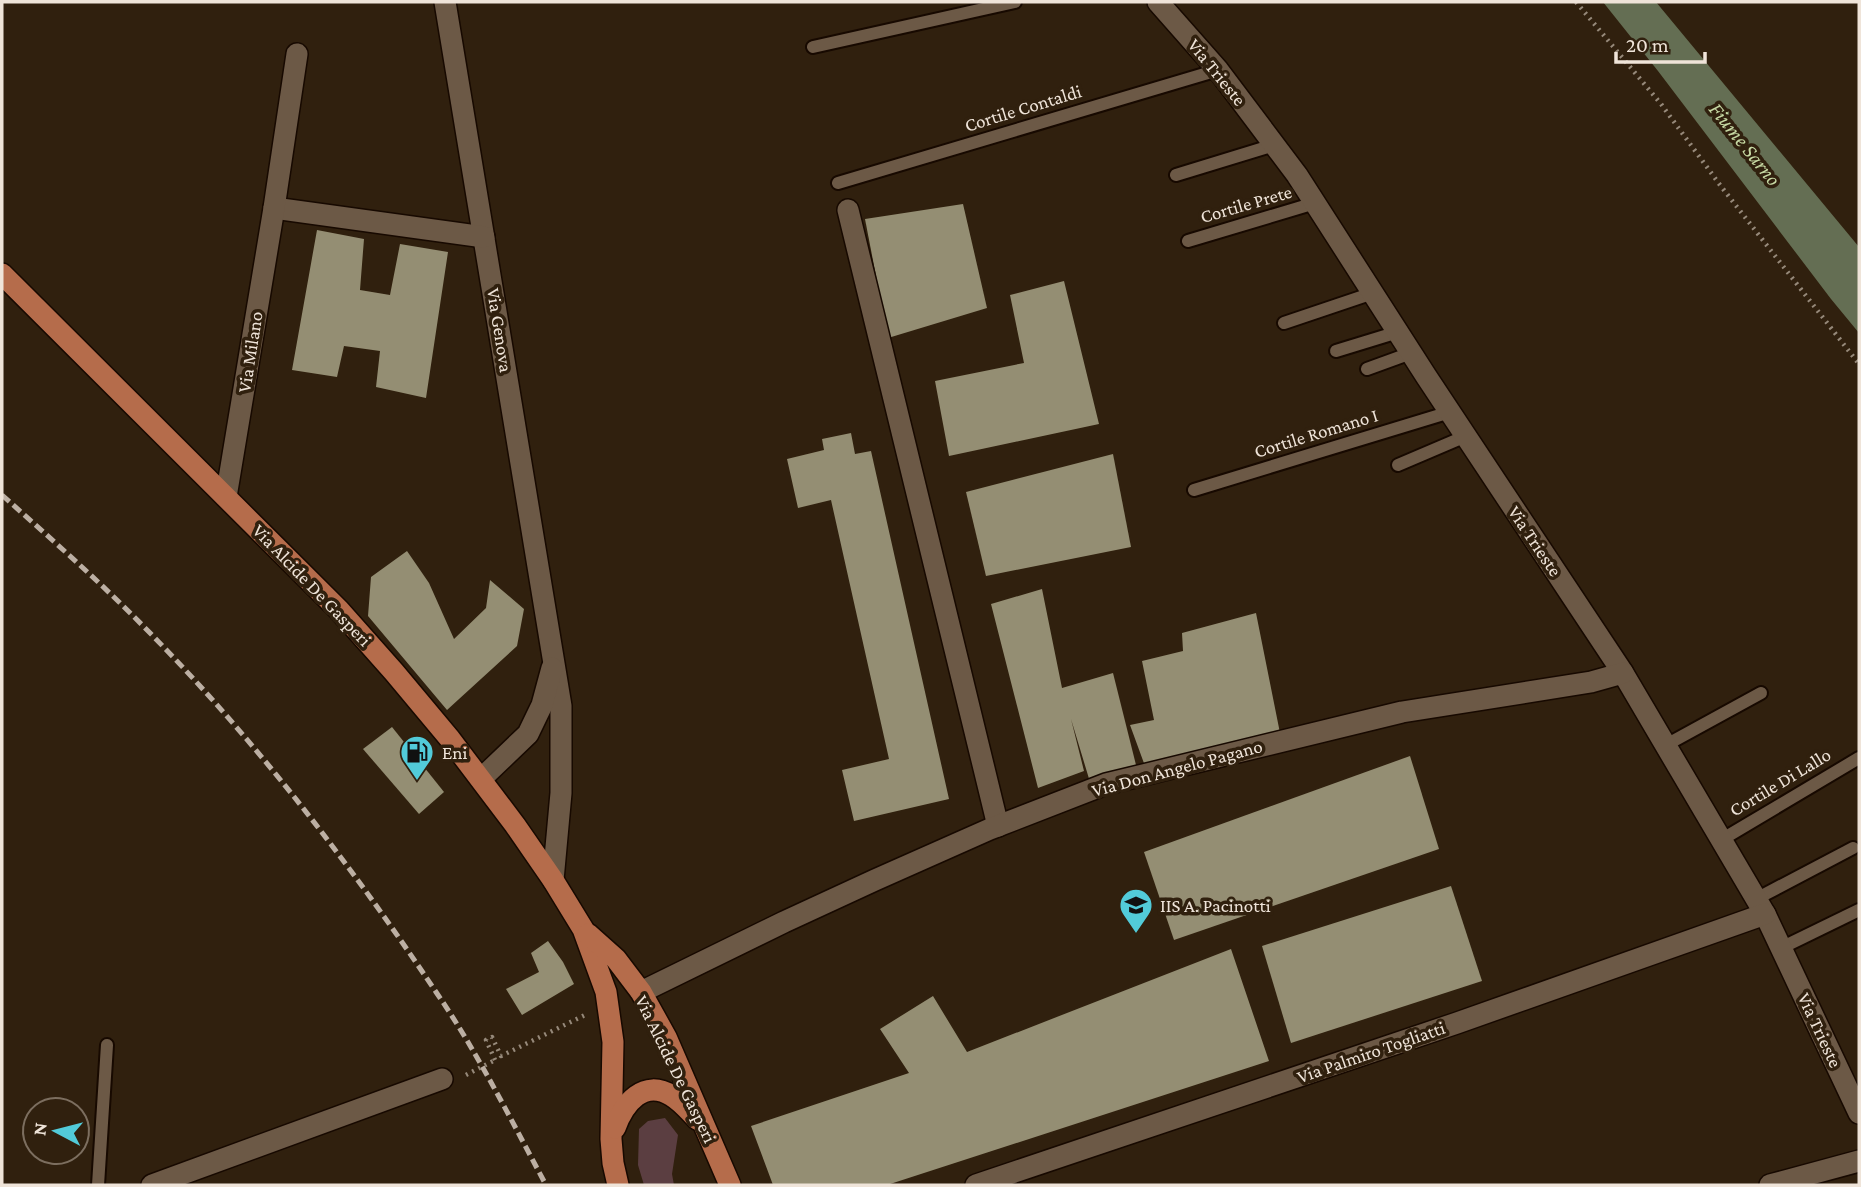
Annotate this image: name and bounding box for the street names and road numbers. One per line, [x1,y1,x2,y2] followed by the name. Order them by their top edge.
[1184,34,1250,110] street label: Via Trieste
[962,80,1084,136] street label: Cortile Contaldi
[1198,181,1294,227] street label: Cortile Prete
[483,286,517,374] street label: Via Genova
[233,310,267,394] street label: Via Milano
[1252,404,1380,462] street label: Cortile Romano I
[1504,502,1566,580] street label: Via Trieste
[248,520,376,650] street label: Via Alcide De Gasperi
[1089,735,1265,801] street label: Via Don Angelo Pagano
[1726,744,1834,820] street label: Cortile Di Lallo
[1794,989,1846,1071] street label: Via Trieste
[631,992,721,1146] street label: Via Alcide De Gasperi
[1294,1017,1448,1087] street label: Via Palmiro Togliatti

